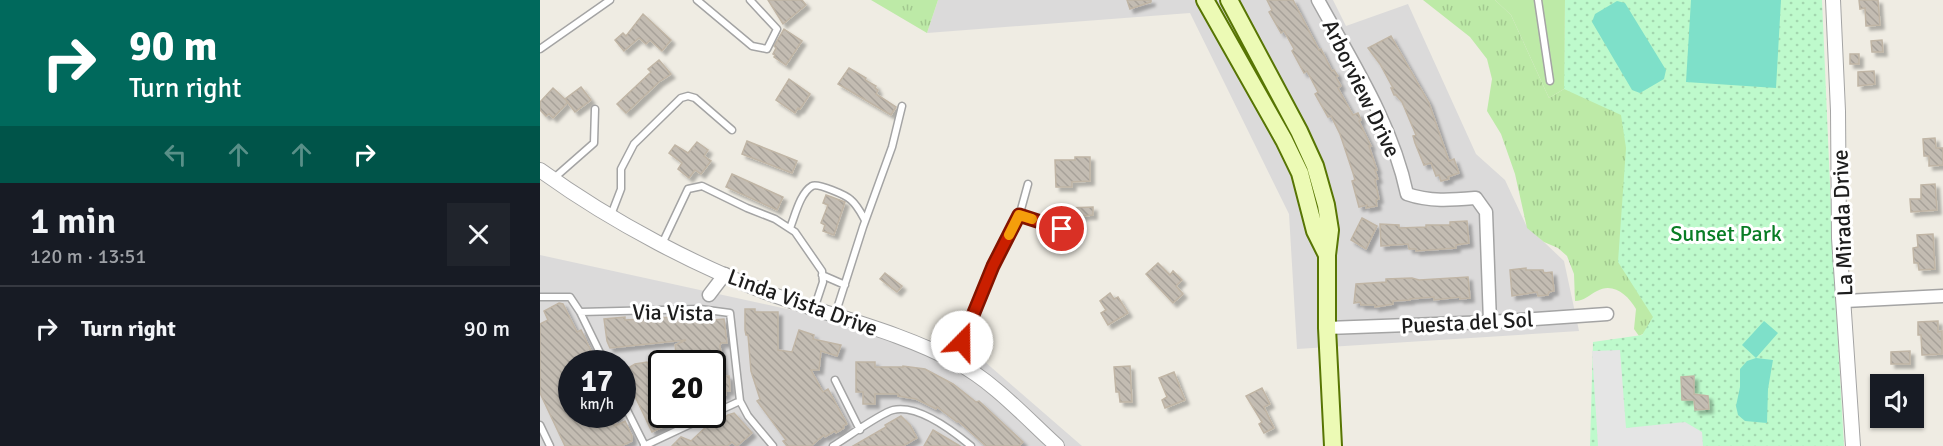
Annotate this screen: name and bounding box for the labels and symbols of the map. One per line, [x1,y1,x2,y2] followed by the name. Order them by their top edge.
[1317,15,1407,161] street label: Arborview Drive
[1826,149,1859,297] street label: La Mirada Drive
[1036,203,1087,254] pin
[1670,220,1782,247] park label: Sunset Park
[724,263,882,342] street label: Linda Vista Drive
[632,298,714,327] street label: Via Vista
[1400,306,1534,339] street label: Puesta del Sol
[930,310,994,374] position arrow
[648,350,726,428] speed limit sign: 20

